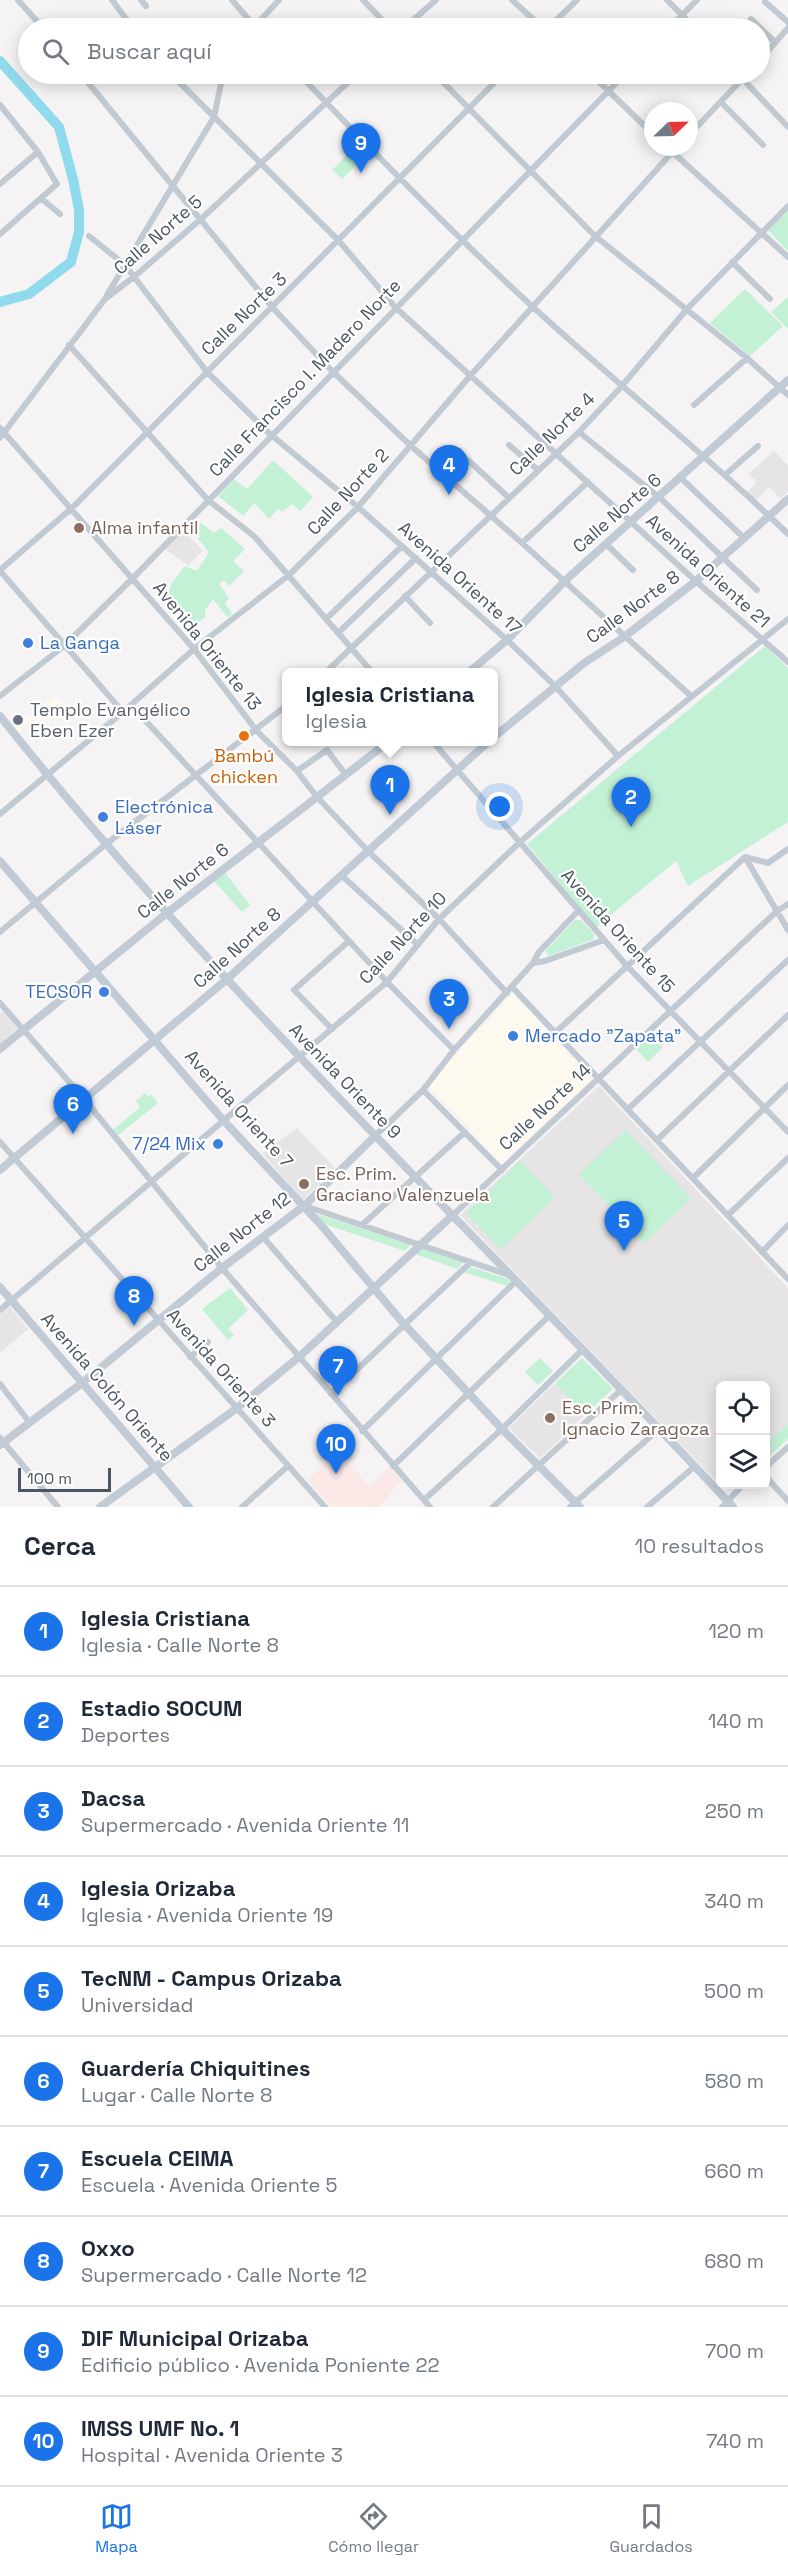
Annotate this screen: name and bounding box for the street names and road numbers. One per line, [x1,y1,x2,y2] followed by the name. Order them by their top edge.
[109,190,207,279] street label: Calle Norte 5
[196,267,291,360] street label: Calle Norte 3
[204,274,405,481] street label: Calle Francisco I. Madero Norte
[504,387,599,480] street label: Calle Norte 4
[302,444,394,540] street label: Calle Norte 2
[568,468,666,557] street label: Calle Norte 6
[641,509,775,632] street label: Avenida Oriente 21
[394,516,527,639] street label: Avenida Oriente 17
[581,565,684,648] street label: Calle Norte 8
[148,577,266,715] street label: Avenida Oriente 13
[132,838,233,924] street label: Calle Norte 6
[557,864,680,998] street label: Avenida Oriente 15
[354,887,451,989] street label: Calle Norte 10
[188,902,285,993] street label: Calle Norte 8
[284,1018,406,1143] street label: Avenida Oriente 9
[180,1045,298,1173] street label: Avenida Oriente 7
[494,1058,596,1155] street label: Calle Norte 14
[188,1186,295,1277] street label: Calle Norte 12
[162,1304,281,1432] street label: Avenida Oriente 3
[36,1307,178,1466] street label: Avenida Colón Oriente

